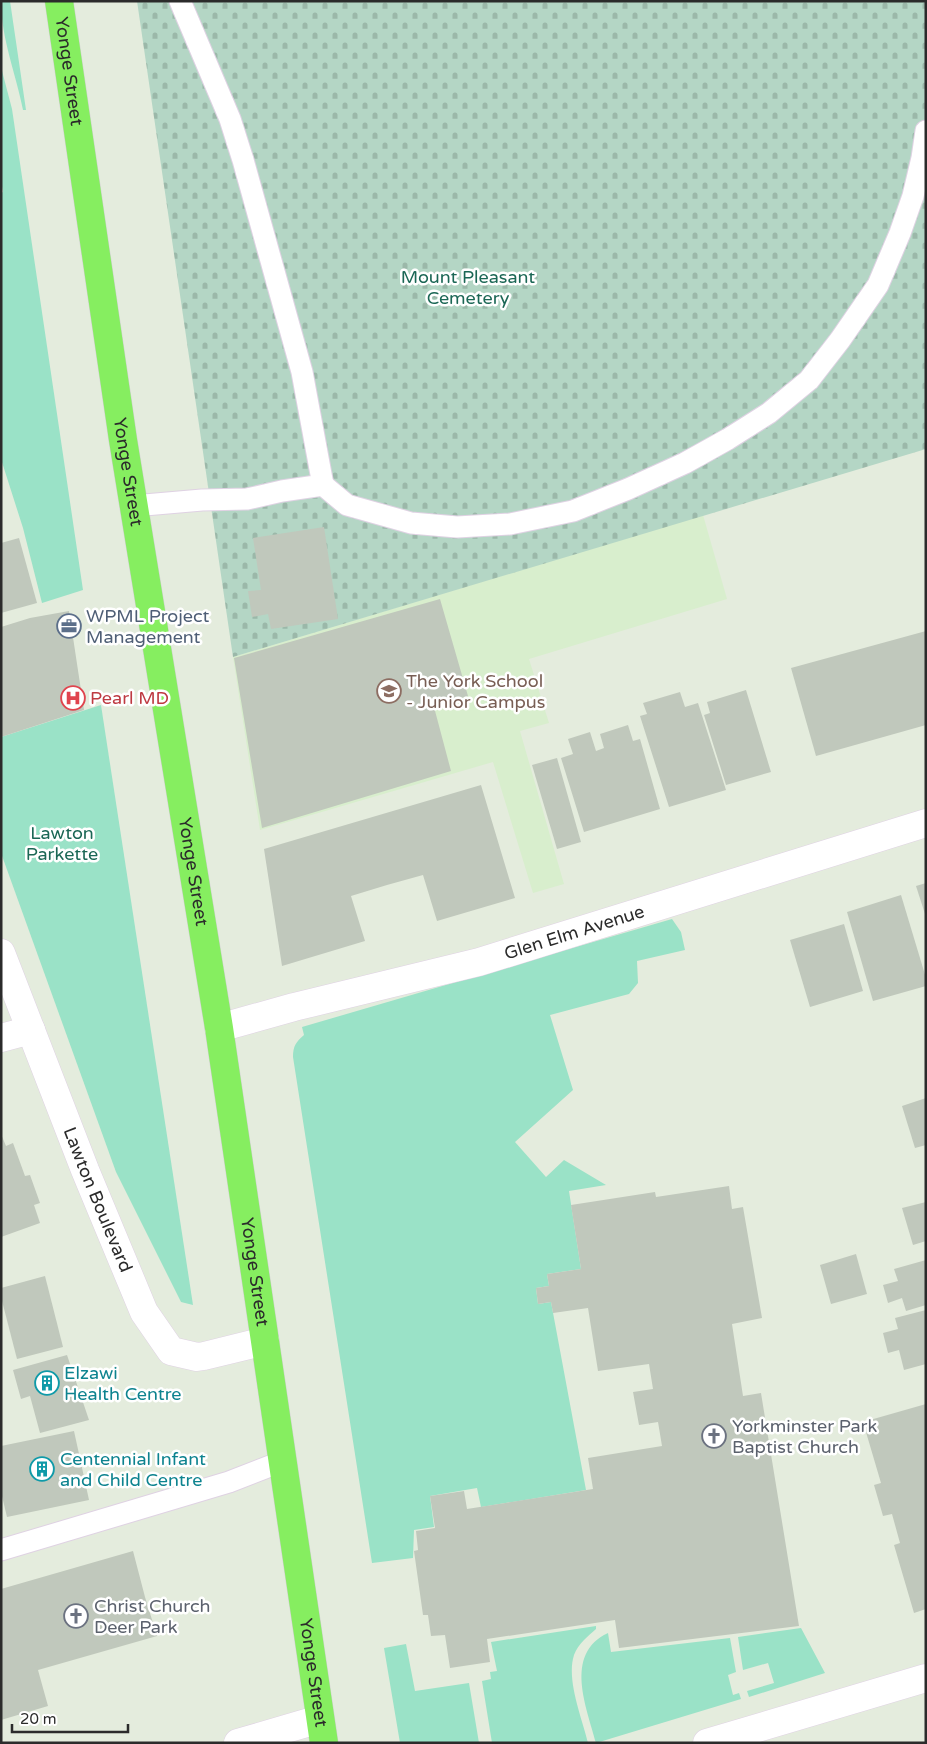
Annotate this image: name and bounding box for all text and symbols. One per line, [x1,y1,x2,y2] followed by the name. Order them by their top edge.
[50,15,88,127] street label: Yonge Street
[401,266,535,309] park label: Mount Pleasant Cemetery
[109,416,148,528] street label: Yonge Street
[86,605,210,648] place label: WPML Project Management
[56,613,82,639] office icon: WPML Project Management
[406,670,545,713] place label: The York School - Junior Campus
[376,678,402,704] school or university icon: The York School - Junior Campus
[60,685,86,711] hospital icon: Pearl MD
[90,687,169,709] place label: Pearl MD
[174,816,213,928] street label: Yonge Street
[26,822,98,865] park label: Lawton Parkette
[501,900,647,965] street label: Glen Elm Avenue
[58,1124,137,1276] street label: Lawton Boulevard
[236,1216,274,1328] street label: Yonge Street
[64,1362,182,1405] place label: Elzawi Health Centre
[34,1370,60,1396] building icon: Elzawi Health Centre
[732,1415,877,1458] place label: Yorkminster Park Baptist Church
[701,1423,727,1449] church icon: Yorkminster Park Baptist Church
[60,1448,206,1491] place label: Centennial Infant and Child Centre
[29,1456,55,1482] building icon: Centennial Infant and Child Centre
[94,1595,211,1638] place label: Christ Church Deer Park
[63,1603,89,1629] church icon: Christ Church Deer Park
[295,1617,333,1729] street label: Yonge Street
[12,1702,129,1734] scale bar
[20,1710,57,1728] text: 20 m

